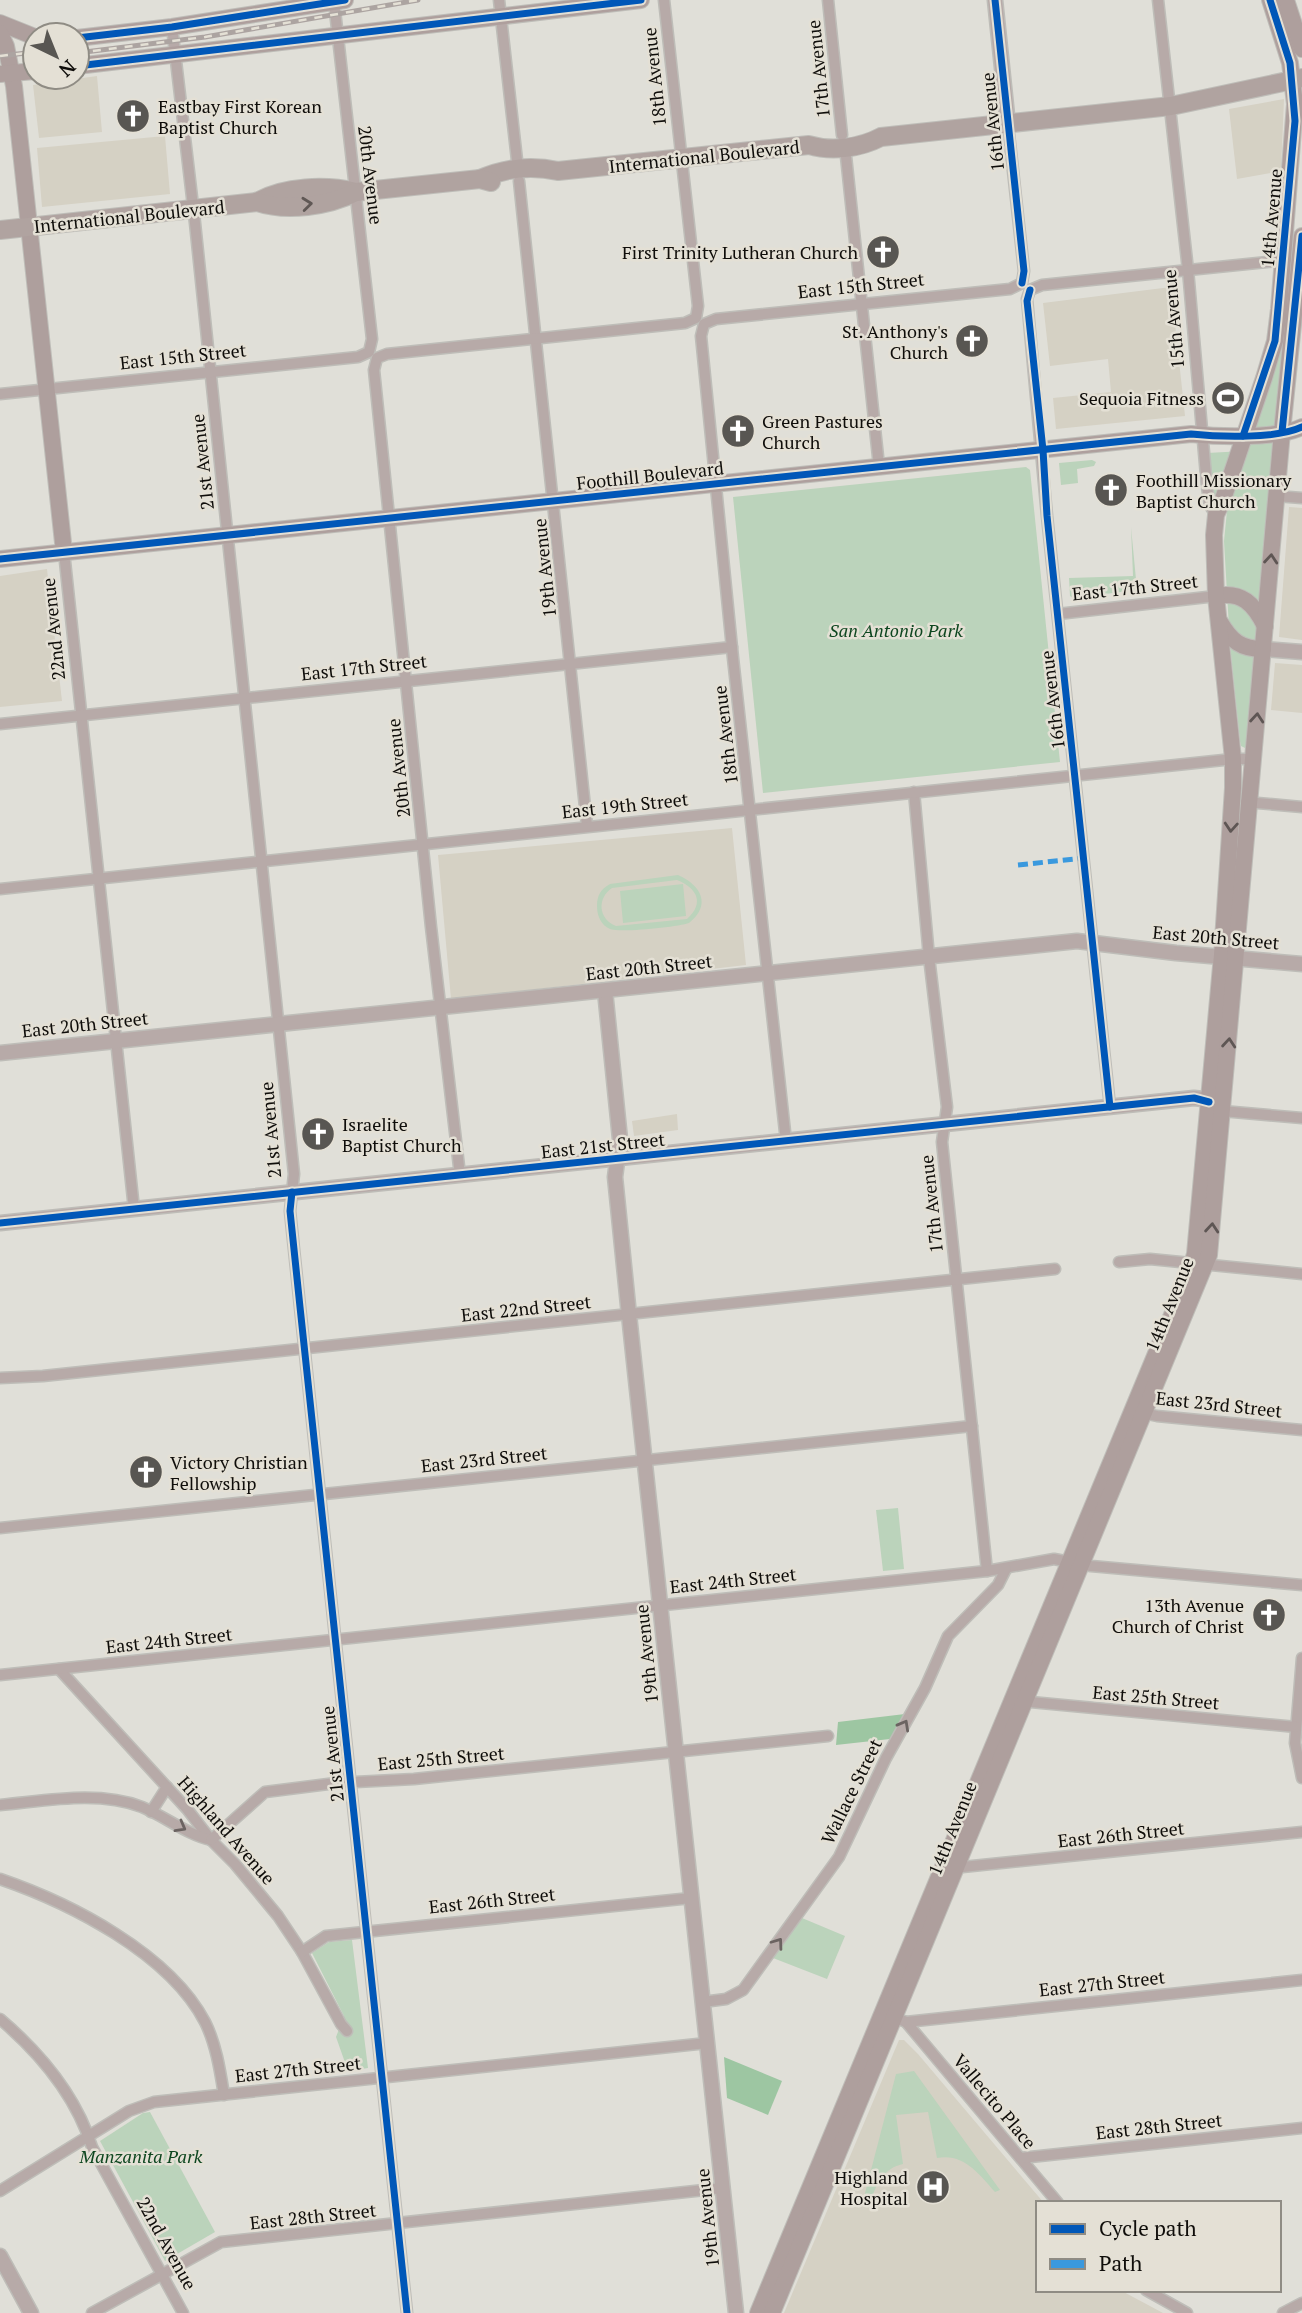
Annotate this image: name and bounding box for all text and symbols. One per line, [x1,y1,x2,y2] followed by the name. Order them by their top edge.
[801,19,835,119] street label: 17th Avenue
[21,21,91,91] north arrow
[637,26,671,128] street label: 18th Avenue
[54,55,82,83] text: N
[975,71,1009,173] street label: 16th Avenue
[158,94,322,139] place label: Eastbay First Korean Baptist Church
[114,97,152,135] church icon: Eastbay First Korean Baptist Church
[353,124,389,226] street label: 20th Avenue
[607,134,801,178] street label: International Boulevard
[1255,167,1287,269] street label: 14th Avenue
[32,194,226,238] street label: International Boulevard
[302,197,313,212] one-way arrow
[864,233,902,271] church icon: First Trinity Lutheran Church
[622,240,858,264] place label: First Trinity Lutheran Church
[796,266,926,304] street label: East 15th Street
[1157,268,1189,370] street label: 15th Avenue
[842,319,948,364] place label: St. Anthony's Church
[953,322,991,360] church icon: St. Anthony's Church
[118,337,248,375] street label: East 15th Street
[1209,379,1247,417] sports icon: Sequoia Fitness
[1079,386,1204,410] place label: Sequoia Fitness
[762,409,883,454] place label: Green Pastures Church
[719,412,757,450] church icon: Green Pastures Church
[185,413,219,511] street label: 21st Avenue
[575,455,725,495] street label: Foothill Boulevard
[1136,468,1292,513] place label: Foothill Missionary Baptist Church
[1092,471,1130,509] church icon: Foothill Missionary Baptist Church
[527,517,561,619] street label: 19th Avenue
[1263,553,1278,564] one-way arrow
[1071,568,1199,606] street label: East 17th Street
[36,577,70,681] street label: 22nd Avenue
[829,618,963,642] park label: San Antonio Park
[300,648,428,686] street label: East 17th Street
[1034,649,1070,751] street label: 16th Avenue
[707,684,743,786] street label: 18th Avenue
[1249,713,1264,724] one-way arrow
[381,717,415,819] street label: 20th Avenue
[560,786,690,824] street label: East 19th Street
[1224,822,1239,833] one-way arrow
[1152,920,1281,955] street label: East 20th Street
[584,948,714,986] street label: East 20th Street
[20,1005,150,1043] street label: East 20th Street
[1221,1037,1236,1048] one-way arrow
[254,1081,286,1179] street label: 21st Avenue
[342,1112,462,1157] place label: Israelite Baptist Church
[299,1115,337,1153] church icon: Israelite Baptist Church
[540,1127,666,1163] street label: East 21st Street
[914,1154,948,1254] street label: 17th Avenue
[1204,1222,1219,1233] one-way arrow
[1139,1253,1199,1355] street label: 14th Avenue
[460,1289,593,1327] street label: East 22nd Street
[1155,1385,1284,1423] street label: East 23rd Street
[420,1440,549,1478] street label: East 23rd Street
[170,1450,308,1495] place label: Victory Christian Fellowship
[127,1453,165,1491] church icon: Victory Christian Fellowship
[668,1561,798,1599] street label: East 24th Street
[1112,1593,1244,1638] place label: 13th Avenue Church of Christ
[1250,1596,1288,1634] church icon: 13th Avenue Church of Christ
[629,1603,663,1705] street label: 19th Avenue
[104,1621,234,1659] street label: East 24th Street
[1092,1680,1221,1715] street label: East 25th Street
[315,1705,349,1803] street label: 21st Avenue
[896,1720,909,1733] one-way arrow
[815,1734,887,1848] street label: Wallace Street
[377,1740,506,1775] street label: East 25th Street
[173,1771,281,1889] street label: Highland Avenue
[922,1777,982,1879] street label: 14th Avenue
[1056,1815,1186,1853] street label: East 26th Street
[173,1819,186,1832] one-way arrow
[427,1881,557,1919] street label: East 26th Street
[770,1938,782,1951] one-way arrow
[1038,1964,1166,2002] street label: East 27th Street
[948,2048,1042,2154] street label: Vallecito Place
[234,2050,362,2088] street label: East 27th Street
[1094,2107,1224,2145] street label: East 28th Street
[79,2144,203,2168] park label: Manzanita Park
[834,2165,908,2210] place label: Highland Hospital
[690,2167,724,2269] street label: 19th Avenue
[914,2168,952,2206] hospital icon: Highland Hospital
[132,2192,202,2294] street label: 22nd Avenue
[248,2197,378,2235] street label: East 28th Street
[1036,2201,1281,2292] legend
[1099,2214,1197,2242] text: Cycle path
[1099,2249,1142,2277] text: Path

